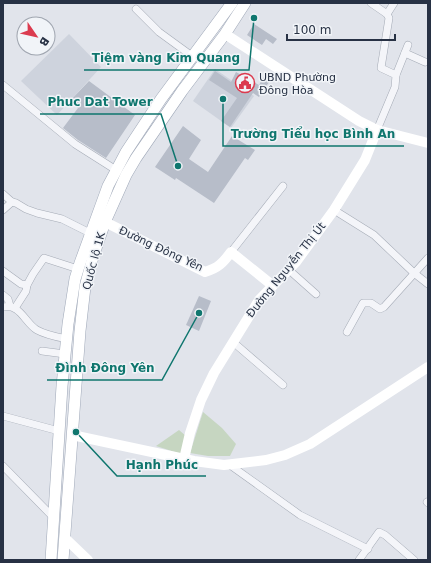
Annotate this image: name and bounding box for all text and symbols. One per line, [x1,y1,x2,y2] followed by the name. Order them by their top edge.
[16,16,56,56] north arrow
[287,16,395,42] scale bar
[293,23,331,37] text: 100 m
[36,34,52,48] text: B
[84,46,249,70] callout: Tiệm vàng Kim Quang
[92,51,240,65] text: Tiệm vàng Kim Quang
[259,71,336,97] place label: UBND Phường Đông Hòa
[234,72,256,94] public building icon: UBND Phường Đông Hòa
[40,90,161,114] callout: Phuc Dat Tower
[47,95,153,109] text: Phuc Dat Tower
[223,122,404,146] callout: Trường Tiểu học Bình An
[231,126,395,141] text: Trường Tiểu học Bình An
[244,219,329,320] street label: Đường Nguyễn Thị Út
[117,224,205,274] street label: Đường Đông Yên
[80,230,108,291] street label: Quốc lộ 1K
[47,356,162,380] callout: Đình Đông Yên
[55,361,155,375] text: Đình Đông Yên
[117,452,206,476] callout: Hạnh Phúc
[126,458,198,472] text: Hạnh Phúc

